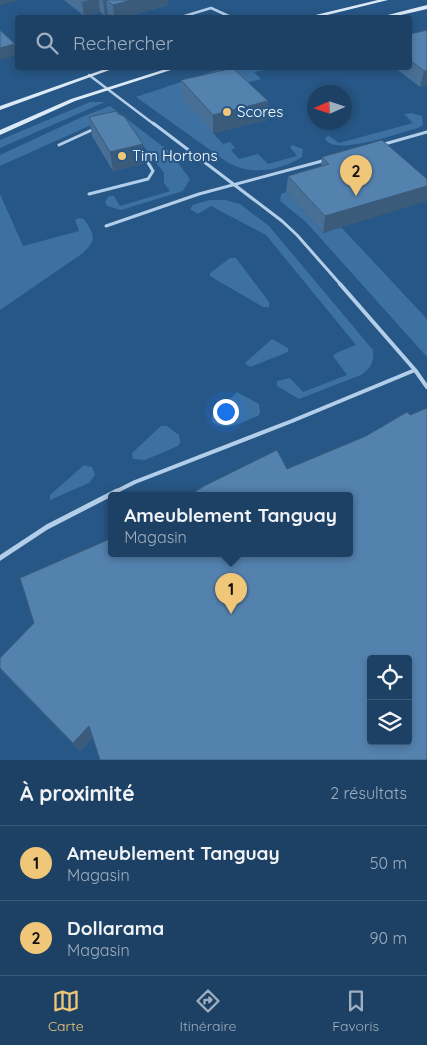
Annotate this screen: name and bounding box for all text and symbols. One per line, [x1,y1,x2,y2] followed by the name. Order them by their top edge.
[15,15,412,70] search box
[33,29,61,57] icon: search
[73,31,173,55] text: Rechercher
[307,85,352,130] north arrow
[237,102,283,121] place label: Scores
[221,106,233,118] marker: Scores
[132,146,217,165] place label: Tim Hortons
[116,150,128,162] marker: Tim Hortons
[340,155,372,196] pin: 2
[213,399,239,425] your location
[108,492,353,557] popup
[124,503,337,527] text: Ameublement Tanguay
[124,527,187,547] text: Magasin
[215,573,247,614] pin: 1
[367,655,412,745] map controls
[367,655,412,700] button: locate
[367,700,412,745] button: layers
[20,780,135,806] text: À proximité
[330,783,407,803] text: 2 résultats
[67,841,280,865] text: Ameublement Tanguay
[33,853,39,873] text: 1
[370,853,407,873] text: 50 m
[67,865,130,885] text: Magasin
[67,916,164,940] text: Dollarama
[31,928,41,948] text: 2
[370,928,407,948] text: 90 m
[67,940,130,960] text: Magasin
[48,987,84,1035] tab: Carte
[179,987,236,1035] tab: Itinéraire
[332,987,379,1035] tab: Favoris

